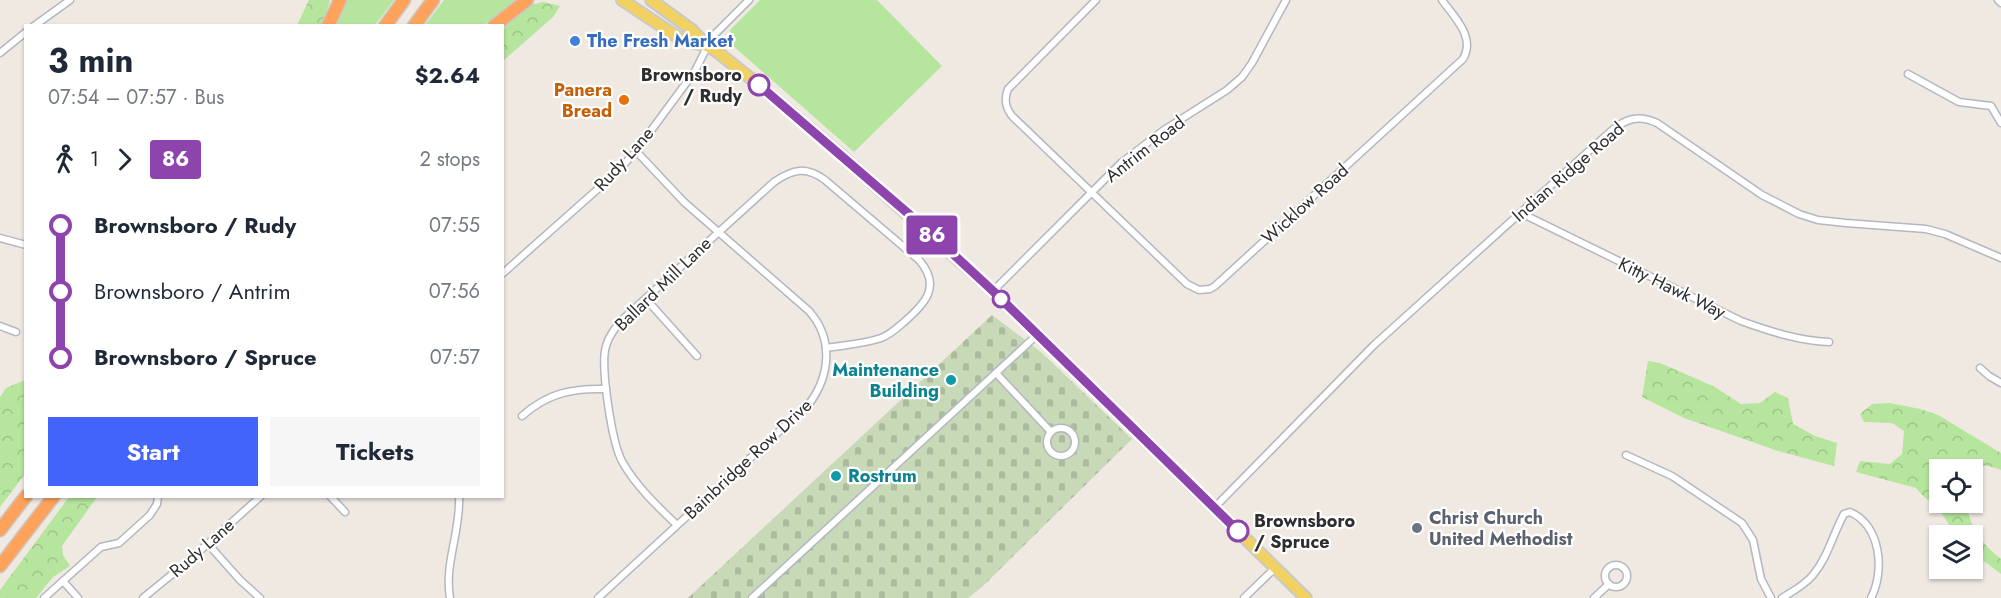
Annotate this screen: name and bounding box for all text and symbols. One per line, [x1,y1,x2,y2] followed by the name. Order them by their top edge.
[587,28,734,54] place label: The Fresh Market
[568,34,582,48] marker: The Fresh Market
[48,37,134,84] text: 3 min
[415,59,480,91] text: $2.64
[641,62,743,109] place label: Brownsboro / Rudy
[748,74,770,96] marker: Brownsboro / Rudy
[554,77,612,124] place label: Panera Bread
[48,83,224,112] text: 07:54 – 07:57 · Bus
[617,93,631,107] marker: Panera Bread
[1100,110,1190,188] street label: Antrim Road
[1506,116,1630,228] street label: Indian Ridge Road
[588,121,660,197] street label: Rudy Lane
[48,143,81,176] icon: walk
[108,143,141,176] icon: forward
[162,144,189,174] text: 86
[90,145,99,174] text: 1
[419,145,480,174] text: 2 stops
[1256,158,1354,250] street label: Wicklow Road
[94,209,296,241] text: Brownsboro / Rudy
[429,211,480,240] text: 07:55
[905,216,959,254] line badge: 86
[918,220,946,250] text: 86
[609,231,717,337] street label: Ballard Mill Lane
[1614,251,1730,325] street label: Kitty Hawk Way
[94,275,291,307] text: Brownsboro / Antrim
[429,277,480,306] text: 07:56
[992,290,1010,308] unlabelled marker
[94,341,317,373] text: Brownsboro / Spruce
[430,343,480,372] text: 07:57
[832,357,939,404] place label: Maintenance Building
[944,373,958,387] marker: Maintenance Building
[678,393,818,525] street label: Bainbridge Row Drive
[48,417,258,486] button: Start
[270,417,480,486] button: Tickets
[1929,459,1983,579] map controls
[1929,459,1983,513] button: locate
[848,463,917,489] place label: Rostrum
[829,469,843,483] marker: Rostrum
[1429,505,1573,552] place label: Christ Church United Methodist
[1254,508,1356,555] place label: Brownsboro / Spruce
[164,512,240,584] street label: Rudy Lane
[1227,520,1249,542] marker: Brownsboro / Spruce
[1410,521,1424,535] marker: Christ Church United Methodist
[1929,525,1983,579] button: layers

